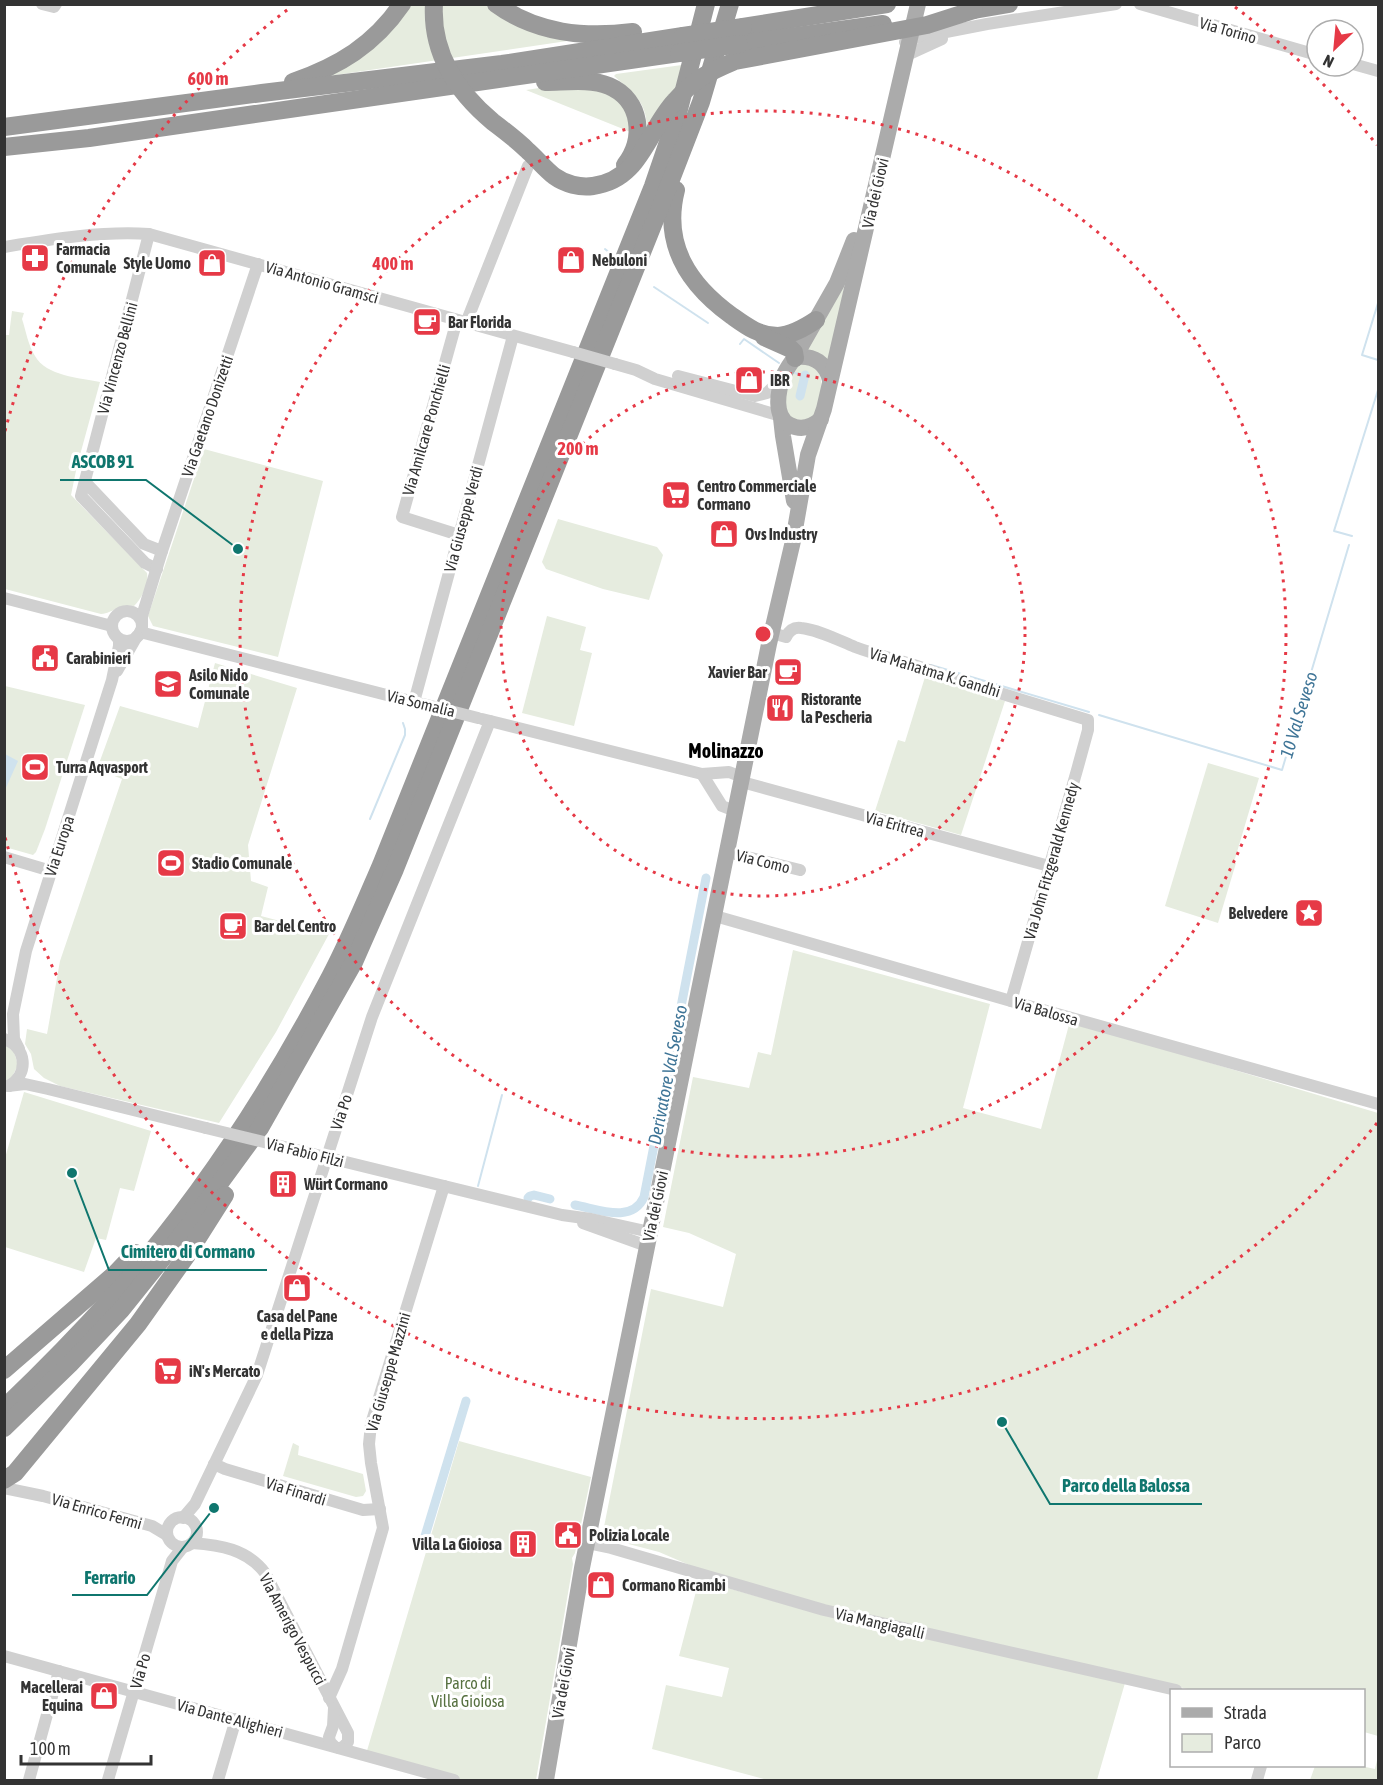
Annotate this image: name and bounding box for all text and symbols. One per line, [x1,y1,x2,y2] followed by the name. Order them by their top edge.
[1197,13,1259,47] street label: Via Torino
[1305,18,1365,78] north arrow
[1320,51,1337,72] text: N
[188,68,228,89] text: 600 m
[858,156,892,230] street label: Via dei Giovi
[56,240,117,276] place label: Farmacia Comunale
[19,242,51,274] pharmacy icon: Farmacia Comunale
[555,244,587,276] shop icon: Nebuloni
[196,247,228,279] shop icon: Style Uomo
[592,251,647,269] place label: Nebuloni
[372,253,413,274] text: 400 m
[124,254,191,272] place label: Style Uomo
[263,257,381,307] street label: Via Antonio Gramsci
[93,300,141,416] street label: Via Vincenzo Bellini
[411,306,443,338] cafe icon: Bar Florida
[448,313,511,331] place label: Bar Florida
[178,353,236,479] street label: Via Gaetano Donizetti
[399,362,453,498] street label: Via Amilcare Ponchielli
[733,364,765,396] shop icon: IBR
[770,371,790,389] place label: IBR
[558,438,598,459] text: 200 m
[60,444,146,480] callout: ASCOB 91
[71,451,134,472] text: ASCOB 91
[440,464,487,574] street label: Via Giuseppe Verdi
[697,477,816,513] place label: Centro Commerciale Cormano
[660,479,692,511] supermarket icon: Centro Commerciale Cormano
[708,518,740,550] shop icon: Ovs Industry
[745,525,818,543] place label: Ovs Industry
[753,624,773,644] centre of rings
[29,642,61,674] public building icon: Carabinieri
[867,644,1003,700] street label: Via Mahatma K. Gandhi
[66,649,131,667] place label: Carabinieri
[772,656,804,688] cafe icon: Xavier Bar
[707,663,767,681] place label: Xavier Bar
[188,666,250,702] place label: Asilo Nido Comunale
[152,668,184,700] school or university icon: Asilo Nido Comunale
[1275,669,1322,761] water label: 10 Val Seveso
[385,686,457,720] street label: Via Somalia
[801,690,872,726] place label: Ristorante la Pescheria
[764,692,796,724] restaurant icon: Ristorante la Pescheria
[688,739,764,762] district label: Molinazzo
[19,751,51,783] sports icon: Turra Aqvasport
[56,758,148,776] place label: Turra Aqvasport
[1020,780,1083,942] street label: Via John Fitzgerald Kennedy
[863,807,927,841] street label: Via Eritrea
[41,813,78,879] street label: Via Europa
[734,846,792,876] street label: Via Como
[155,847,187,879] sports icon: Stadio Comunale
[192,854,292,872] place label: Stadio Comunale
[1293,897,1325,929] place icon: Belvedere
[1229,904,1288,922] place label: Belvedere
[217,910,249,942] cafe icon: Bar del Centro
[254,917,337,935] place label: Bar del Centro
[1012,993,1080,1029] street label: Via Balossa
[644,1003,691,1147] water label: Derivatore Val Seveso
[327,1092,355,1132] street label: Via Po
[264,1134,346,1170] street label: Via Fabio Filzi
[267,1168,299,1200] building icon: Würt Cormano
[639,1169,671,1243] street label: Via dei Giovi
[303,1175,389,1193] place label: Würt Cormano
[109,1234,267,1270] callout: Cimitero di Cormano
[121,1241,255,1262] text: Cimitero di Cormano
[281,1272,313,1304] shop icon: Casa del Pane e della Pizza
[256,1307,338,1343] place label: Casa del Pane e della Pizza
[362,1310,415,1434] street label: Via Giuseppe Mazzini
[152,1355,184,1387] supermarket icon: iN's Mercato
[189,1362,261,1380] place label: iN's Mercato
[1050,1468,1202,1504] callout: Parco della Balossa
[263,1473,329,1509] street label: Via Finardi
[1062,1475,1190,1496] text: Parco della Balossa
[50,1490,144,1532] street label: Via Enrico Fermi
[552,1519,584,1551] public building icon: Polizia Locale
[589,1526,670,1544] place label: Polizia Locale
[507,1528,539,1560] building icon: Villa La Gioiosa
[412,1535,502,1553] place label: Villa La Gioiosa
[72,1559,147,1595] callout: Ferrario
[84,1567,136,1588] text: Ferrario
[585,1569,617,1601] shop icon: Cormano Ricambi
[255,1570,330,1688] street label: Via Amerigo Vespucci
[622,1576,726,1594] place label: Cormano Ricambi
[833,1604,926,1643] street label: Via Mangiagalli
[548,1646,578,1720] street label: Via dei Giovi
[126,1651,154,1691] street label: Via Po
[431,1674,505,1710] park label: Parco di Villa Gioiosa
[21,1678,83,1714] place label: Macellerai Equina
[88,1680,120,1712] shop icon: Macellerai Equina
[1170,1689,1365,1767] legend
[175,1695,285,1742] street label: Via Dante Alighieri
[1224,1702,1267,1723] text: Strada
[21,1728,152,1766] scale bar
[1224,1732,1261,1753] text: Parco
[30,1738,71,1759] text: 100 m

